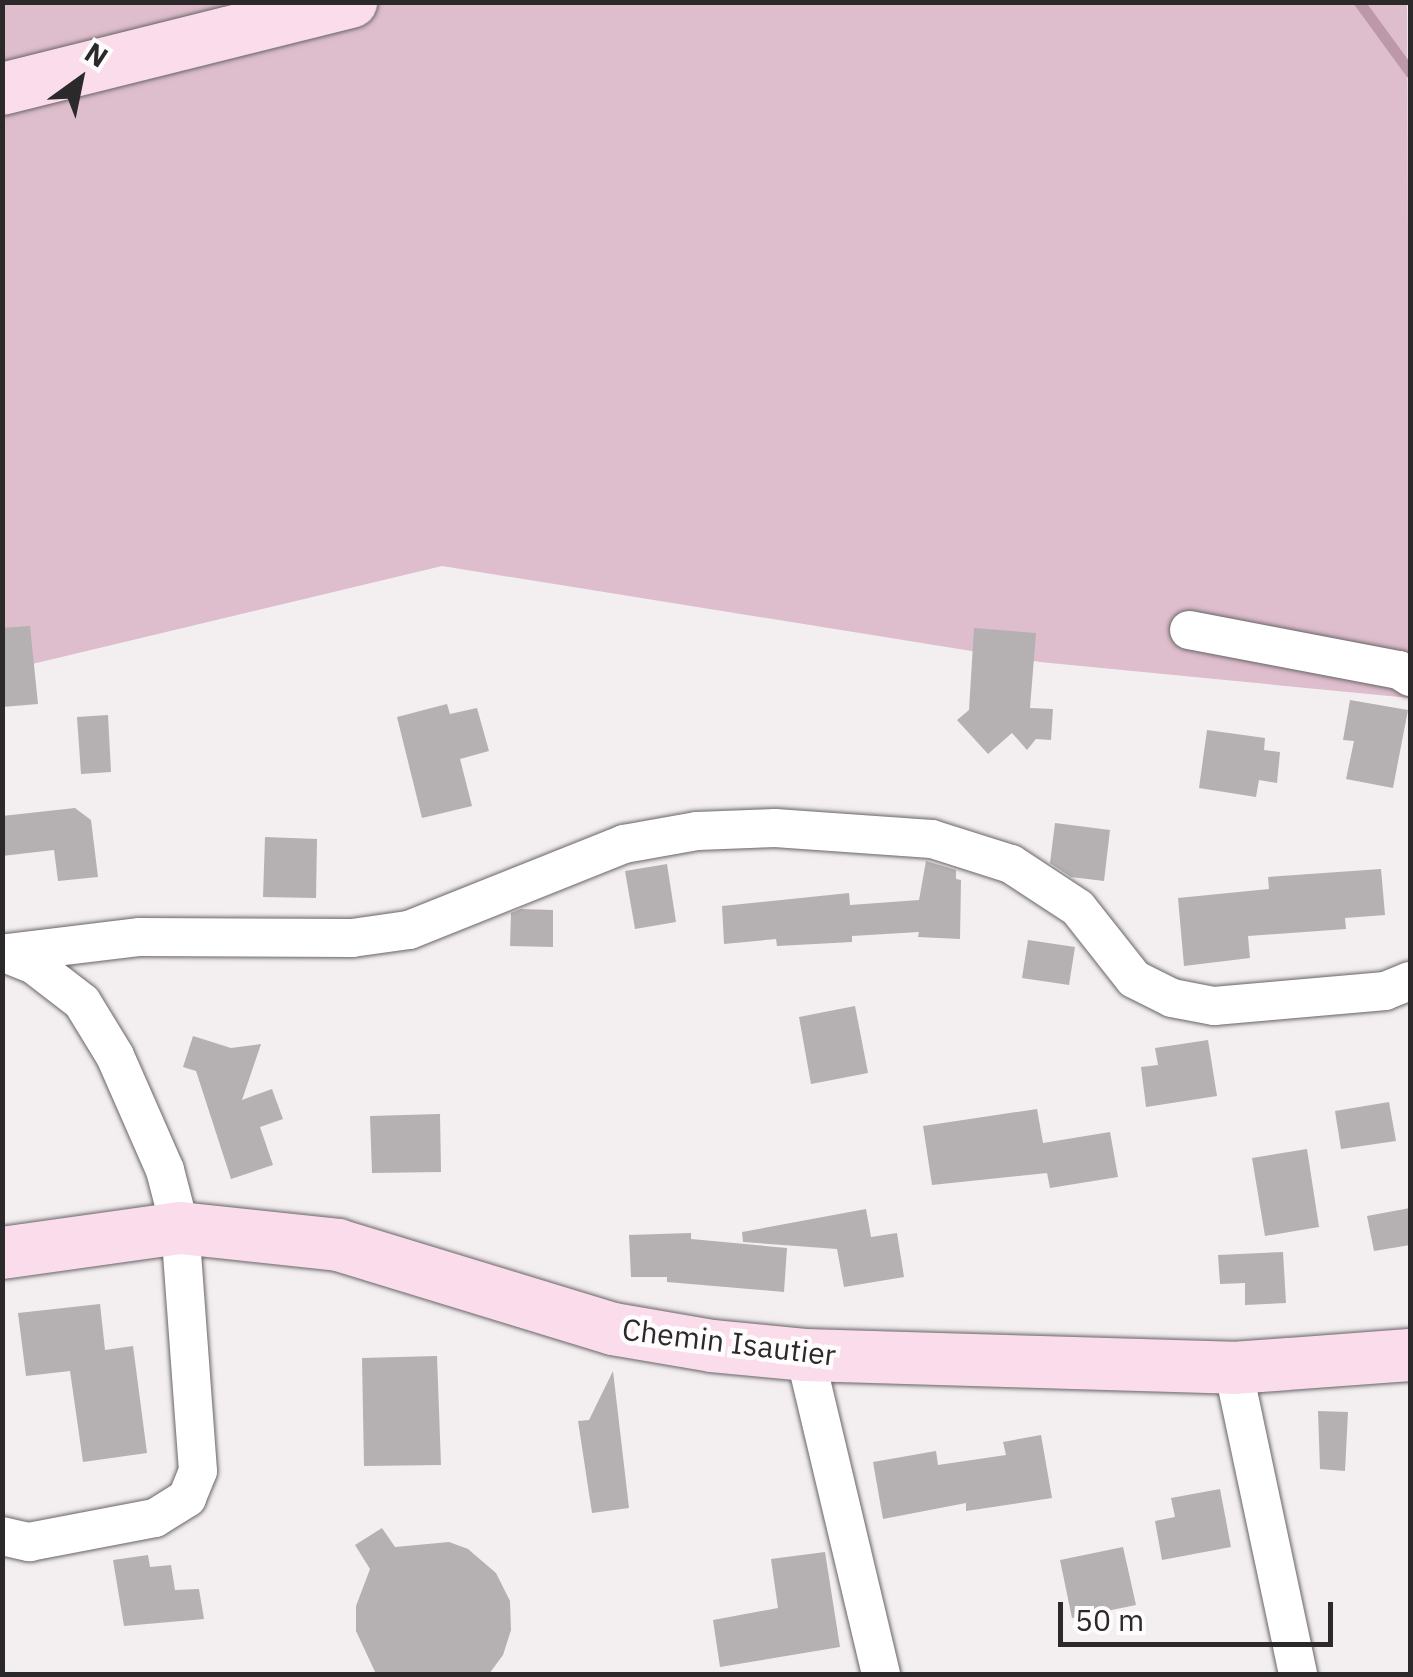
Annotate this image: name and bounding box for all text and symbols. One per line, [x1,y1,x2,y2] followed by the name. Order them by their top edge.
[30,30,130,130] north arrow
[78,33,115,75] text: N
[620,1311,838,1373] street label: Chemin Isautier
[1063,1582,1338,1644] scale bar
[1075,1600,1144,1639] text: 50 m

